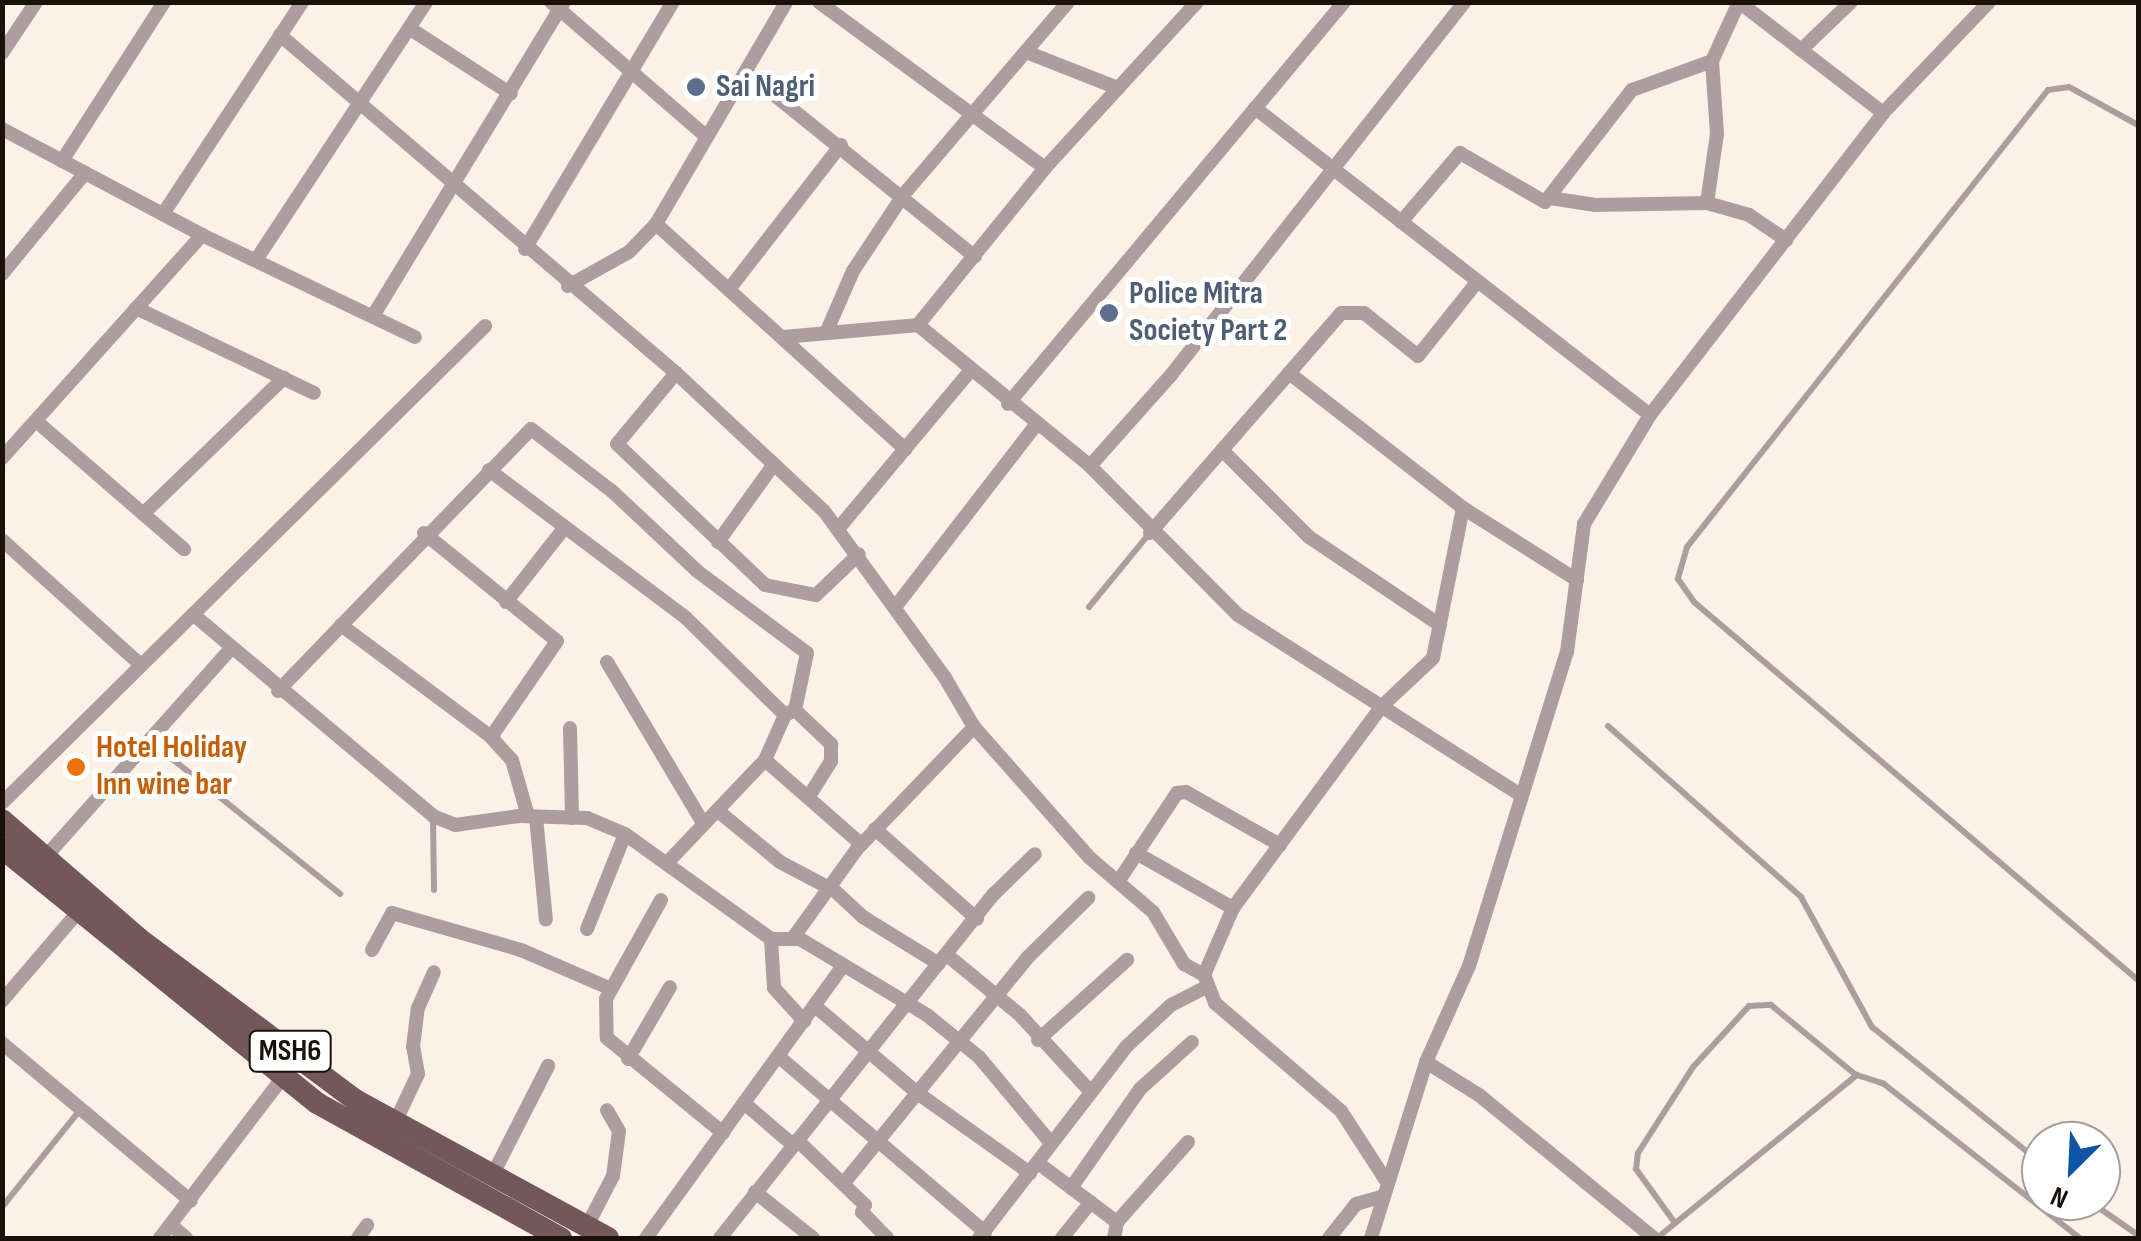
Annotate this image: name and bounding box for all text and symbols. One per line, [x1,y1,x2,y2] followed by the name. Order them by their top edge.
[716,68,815,106] place label: Sai Nagri
[685,76,707,98] marker: Sai Nagri
[1129,276,1287,351] place label: Police Mitra Society Part 2
[1098,302,1120,324] marker: Police Mitra Society Part 2
[96,730,247,805] place label: Hotel Holiday Inn wine bar
[65,756,87,778] marker: Hotel Holiday Inn wine bar
[248,1026,332,1076] road number: MSH6
[2021,1121,2121,1221] north arrow
[2046,1179,2073,1215] text: N

